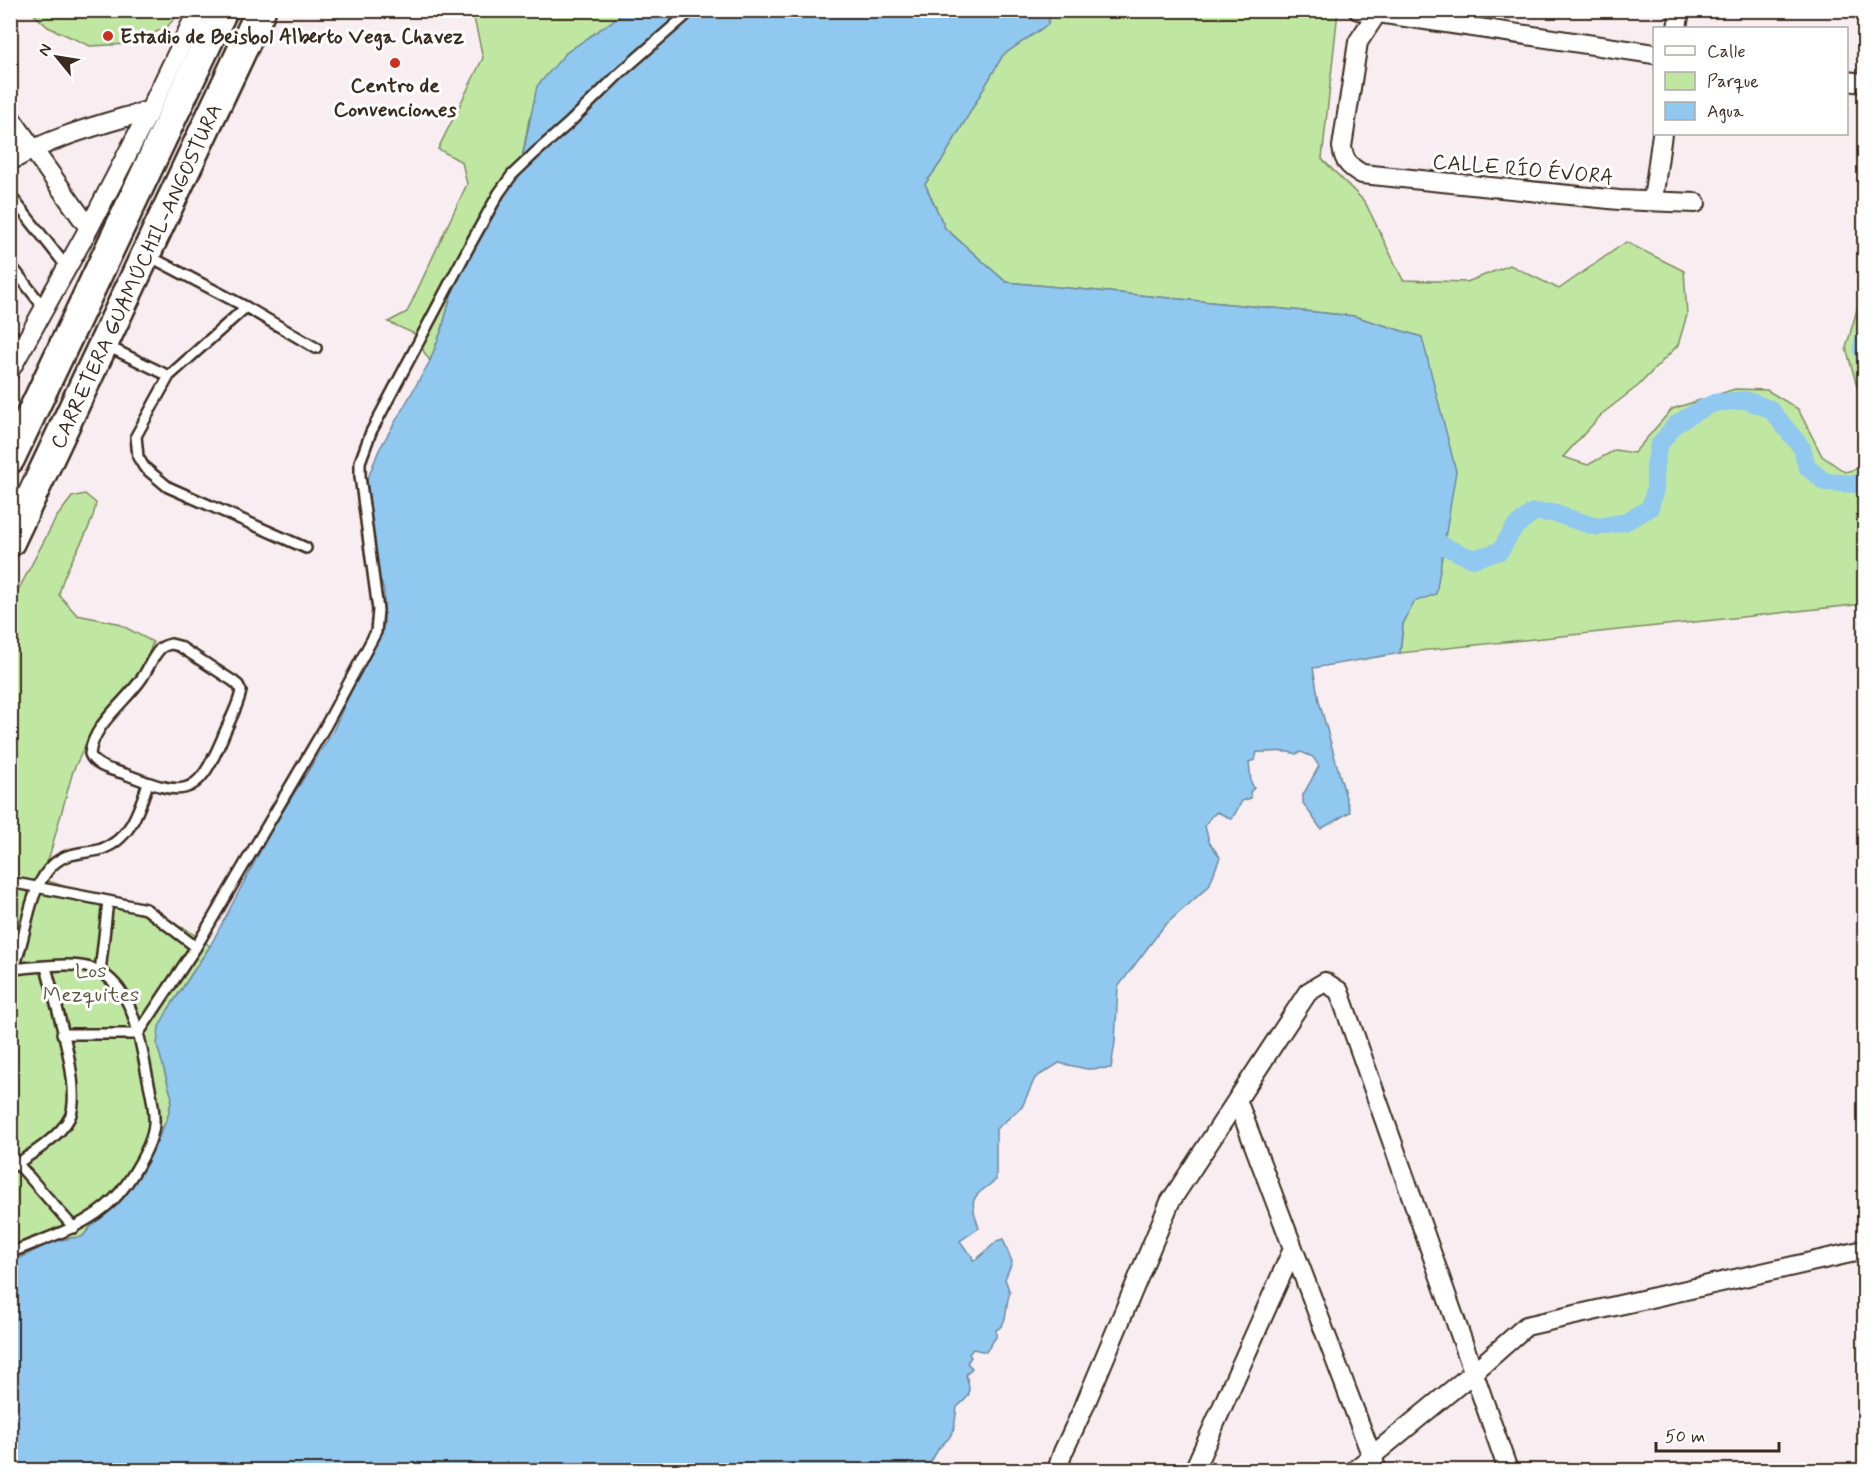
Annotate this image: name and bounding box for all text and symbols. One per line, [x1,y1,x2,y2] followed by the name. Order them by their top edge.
[120,23,465,51] place label: Estadio de Beisbol Alberto Vega Chavez
[27,27,87,87] north arrow
[1653,27,1848,135] legend
[101,29,115,43] marker: Estadio de Beisbol Alberto Vega Chavez
[34,40,57,60] text: N
[1707,40,1746,64] text: Calle
[388,56,402,70] marker: Centro de Convenciones
[1707,70,1759,94] text: Parque
[333,72,457,124] place label: Centro de Convenciones
[44,99,229,454] street label: CARRETERA GUAMÚCHIL-ANGOSTURA
[1707,100,1744,124] text: Agua
[1431,148,1615,192] street label: CALLE RÍO ÉVORA
[43,957,139,1009] park label: Los Mezquites
[1656,1415,1779,1453] scale bar
[1665,1425,1705,1449] text: 50 m

